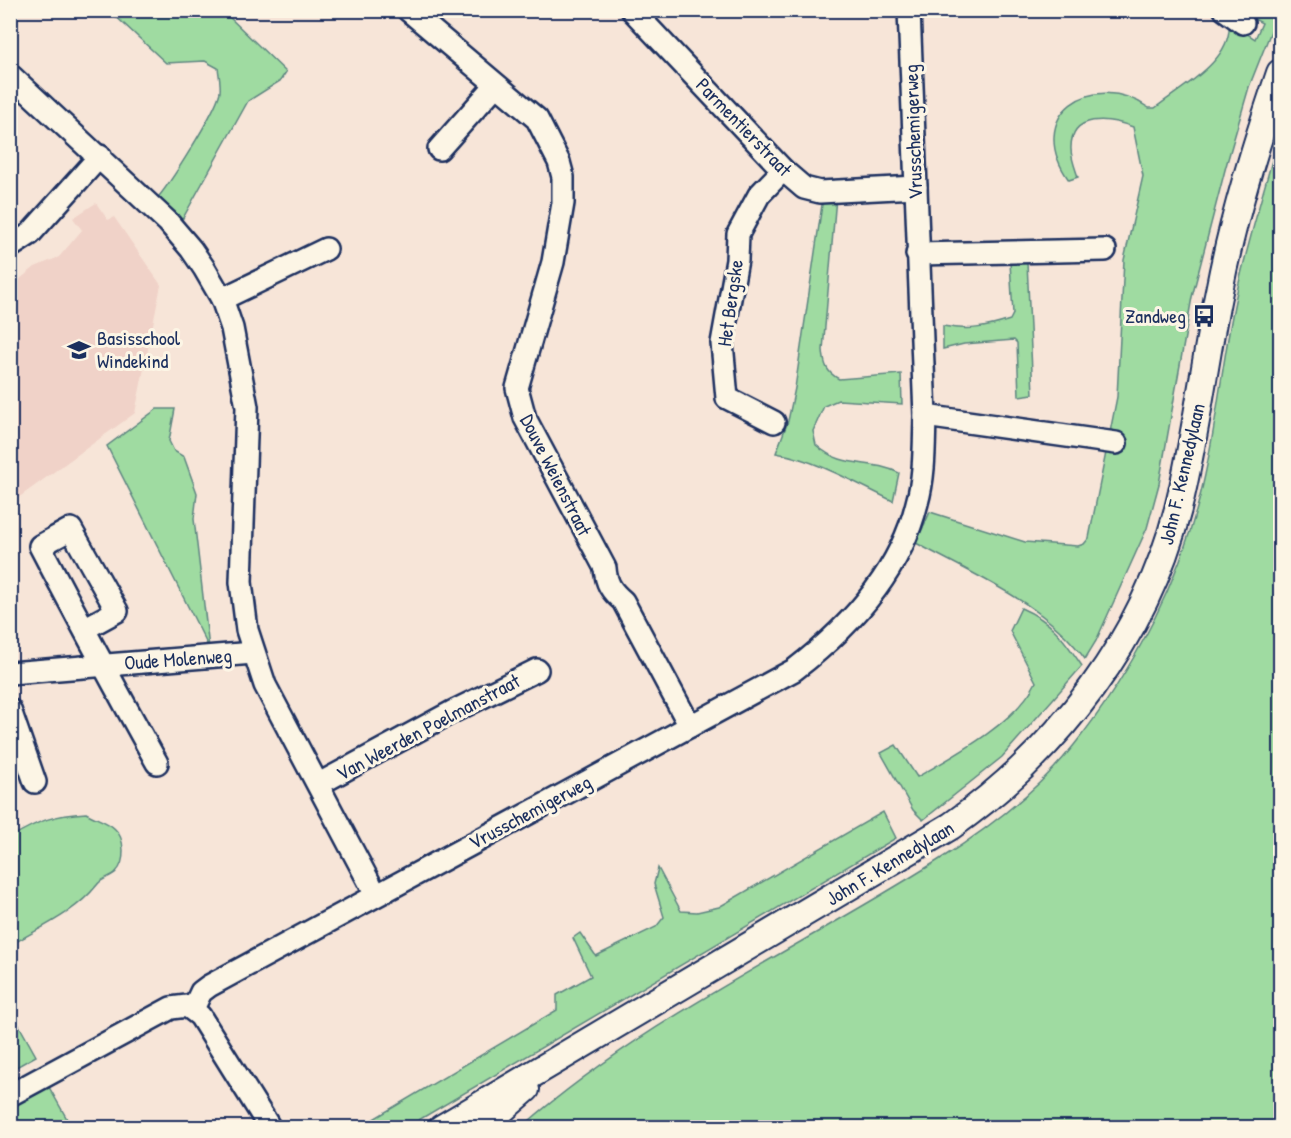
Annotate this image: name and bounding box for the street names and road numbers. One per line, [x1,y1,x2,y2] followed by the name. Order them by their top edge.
[897,64,928,200] street label: Vrusschemigerweg
[690,71,799,183] street label: Parmentierstraat
[710,258,749,348] street label: Het Bergske
[1152,400,1211,547] street label: John F. Kennedylaan
[514,410,599,541] street label: Douve Weienstraat
[123,641,233,676] street label: Oude Molenweg
[331,666,525,786] street label: Van Weerden Poelmanstraat
[464,768,596,855] street label: Vrusschemigerweg
[821,814,959,911] street label: John F. Kennedylaan

